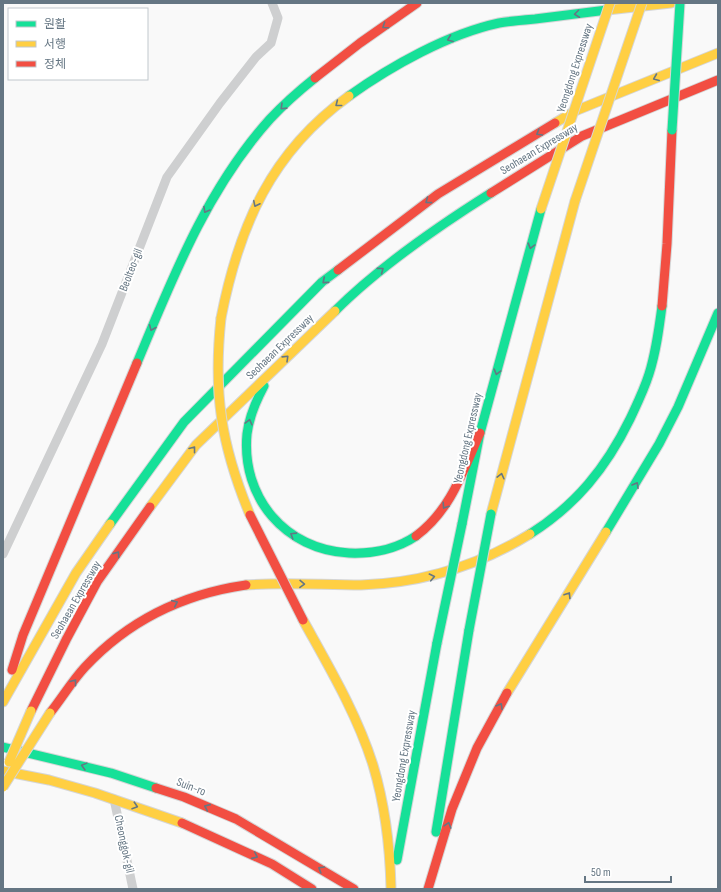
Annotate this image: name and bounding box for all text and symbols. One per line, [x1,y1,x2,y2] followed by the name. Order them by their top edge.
[8,8,148,80] legend
[574,9,580,18] one-way arrow
[44,17,66,32] text: 원활
[382,21,389,28] one-way arrow
[554,21,597,114] street label: Yeongdong Expressway
[446,34,453,42] one-way arrow
[44,37,66,52] text: 서행
[44,57,66,72] text: 정체
[652,73,659,81] one-way arrow
[335,100,342,107] one-way arrow
[281,102,288,109] one-way arrow
[497,120,581,178] street label: Seohaean Expressway
[536,128,543,136] one-way arrow
[426,197,433,204] one-way arrow
[253,199,261,207] one-way arrow
[203,206,210,213] one-way arrow
[527,243,536,250] one-way arrow
[116,246,146,294] street label: Beolteo-gil
[377,268,384,275] one-way arrow
[322,276,330,283] one-way arrow
[243,311,317,383] street label: Seohaean Expressway
[148,325,156,332] one-way arrow
[281,355,289,363] one-way arrow
[493,368,501,375] one-way arrow
[450,391,486,485] street label: Yeongdong Expressway
[244,418,252,425] one-way arrow
[189,447,196,454] one-way arrow
[496,473,504,479] one-way arrow
[631,482,638,489] one-way arrow
[442,502,450,509] one-way arrow
[290,532,297,540] one-way arrow
[112,552,119,559] one-way arrow
[48,558,105,642] street label: Seohaean Expressway
[429,573,435,582] one-way arrow
[299,580,305,588] one-way arrow
[563,593,570,600] one-way arrow
[172,600,179,608] one-way arrow
[69,679,76,686] one-way arrow
[495,703,502,710] one-way arrow
[389,709,419,803] street label: Yeongdong Expressway
[80,762,87,771] one-way arrow
[174,775,208,799] street label: Suin-ro
[132,801,139,810] one-way arrow
[203,803,210,811] one-way arrow
[111,814,137,874] street label: Cheonggok-gil
[443,822,451,829] one-way arrow
[251,851,259,859] one-way arrow
[585,858,671,884] scale bar
[591,865,611,880] text: 50 m
[318,866,325,873] one-way arrow

